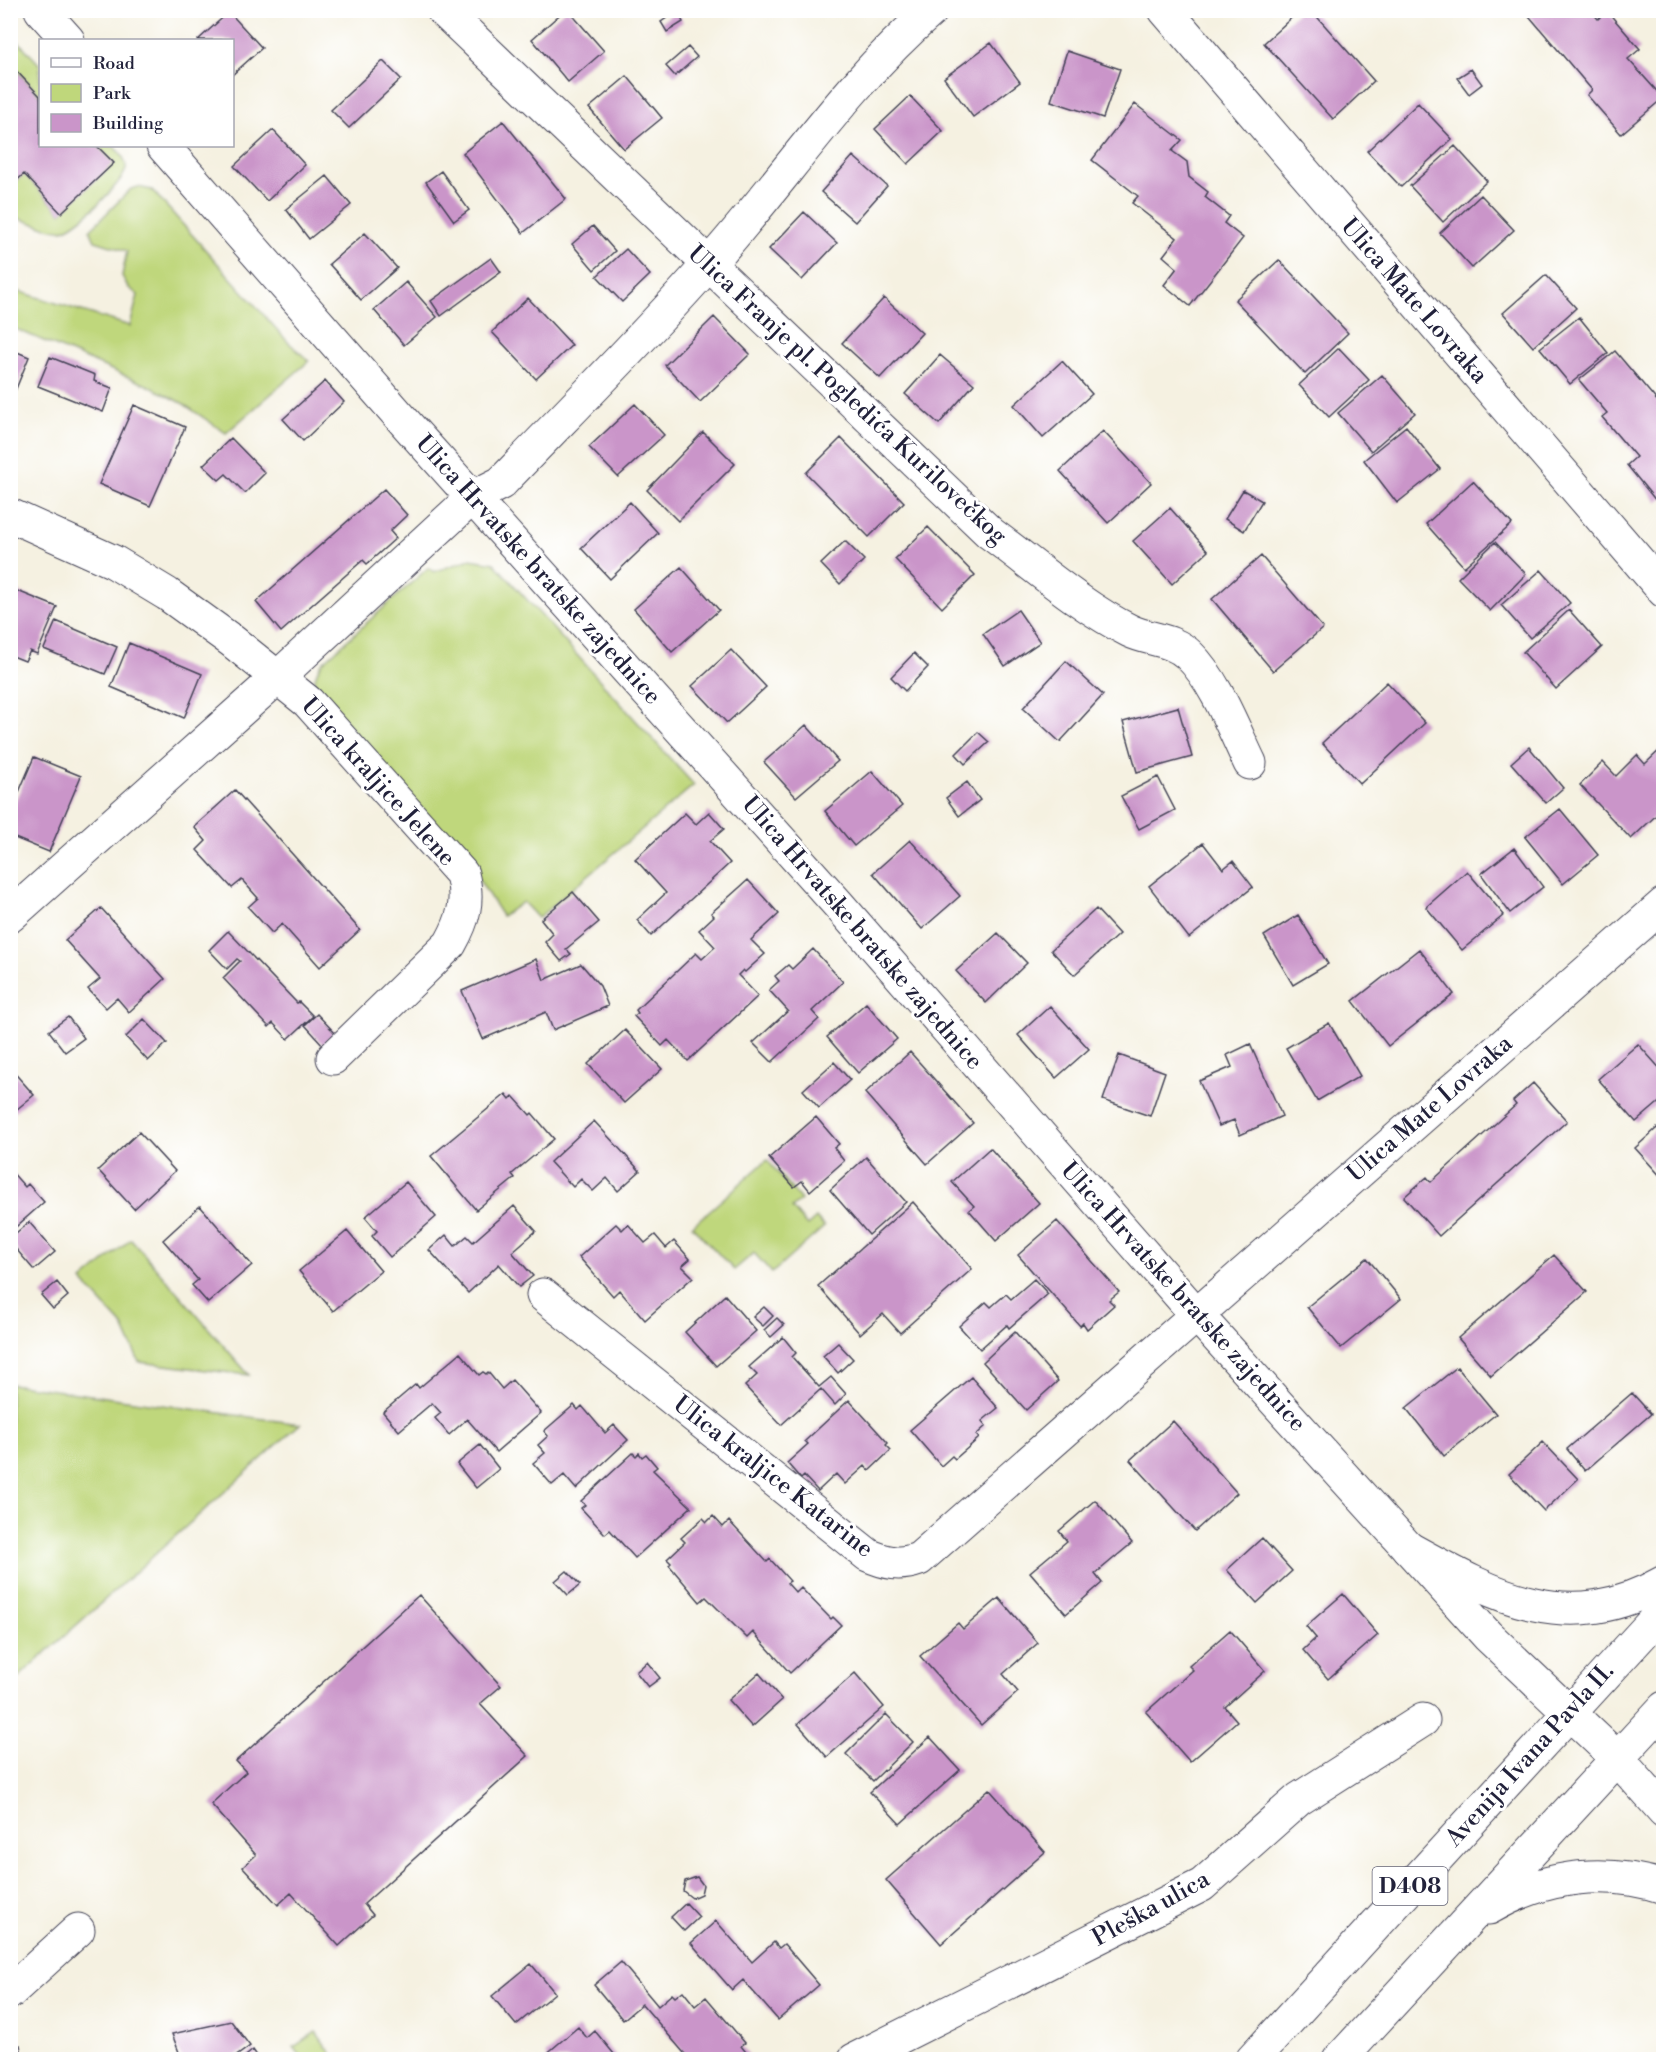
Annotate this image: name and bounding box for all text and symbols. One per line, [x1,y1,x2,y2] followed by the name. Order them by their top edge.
[39,39,234,147] legend
[93,52,136,75] text: Road
[93,82,132,105] text: Park
[92,112,164,135] text: Building
[1334,212,1495,390] street label: Ulica Mate Lovraka
[681,239,1013,551] street label: Ulica Franje pl. Pogledića Kurilovečkog
[409,429,667,711] street label: Ulica Hrvatske bratske zajednice
[294,691,462,873] street label: Ulica kraljice Jelene
[735,790,989,1076] street label: Ulica Hrvatske bratske zajednice
[1341,1028,1519,1189] street label: Ulica Mate Lovraka
[1054,1156,1312,1438] street label: Ulica Hrvatske bratske zajednice
[667,1390,879,1564] street label: Ulica kraljice Katarine
[1439,1657,1620,1854] street label: Avenija Ivana Pavla II.
[1087,1864,1216,1954] street label: Pleška ulica
[1372,1867,1448,1905] road number: D408

